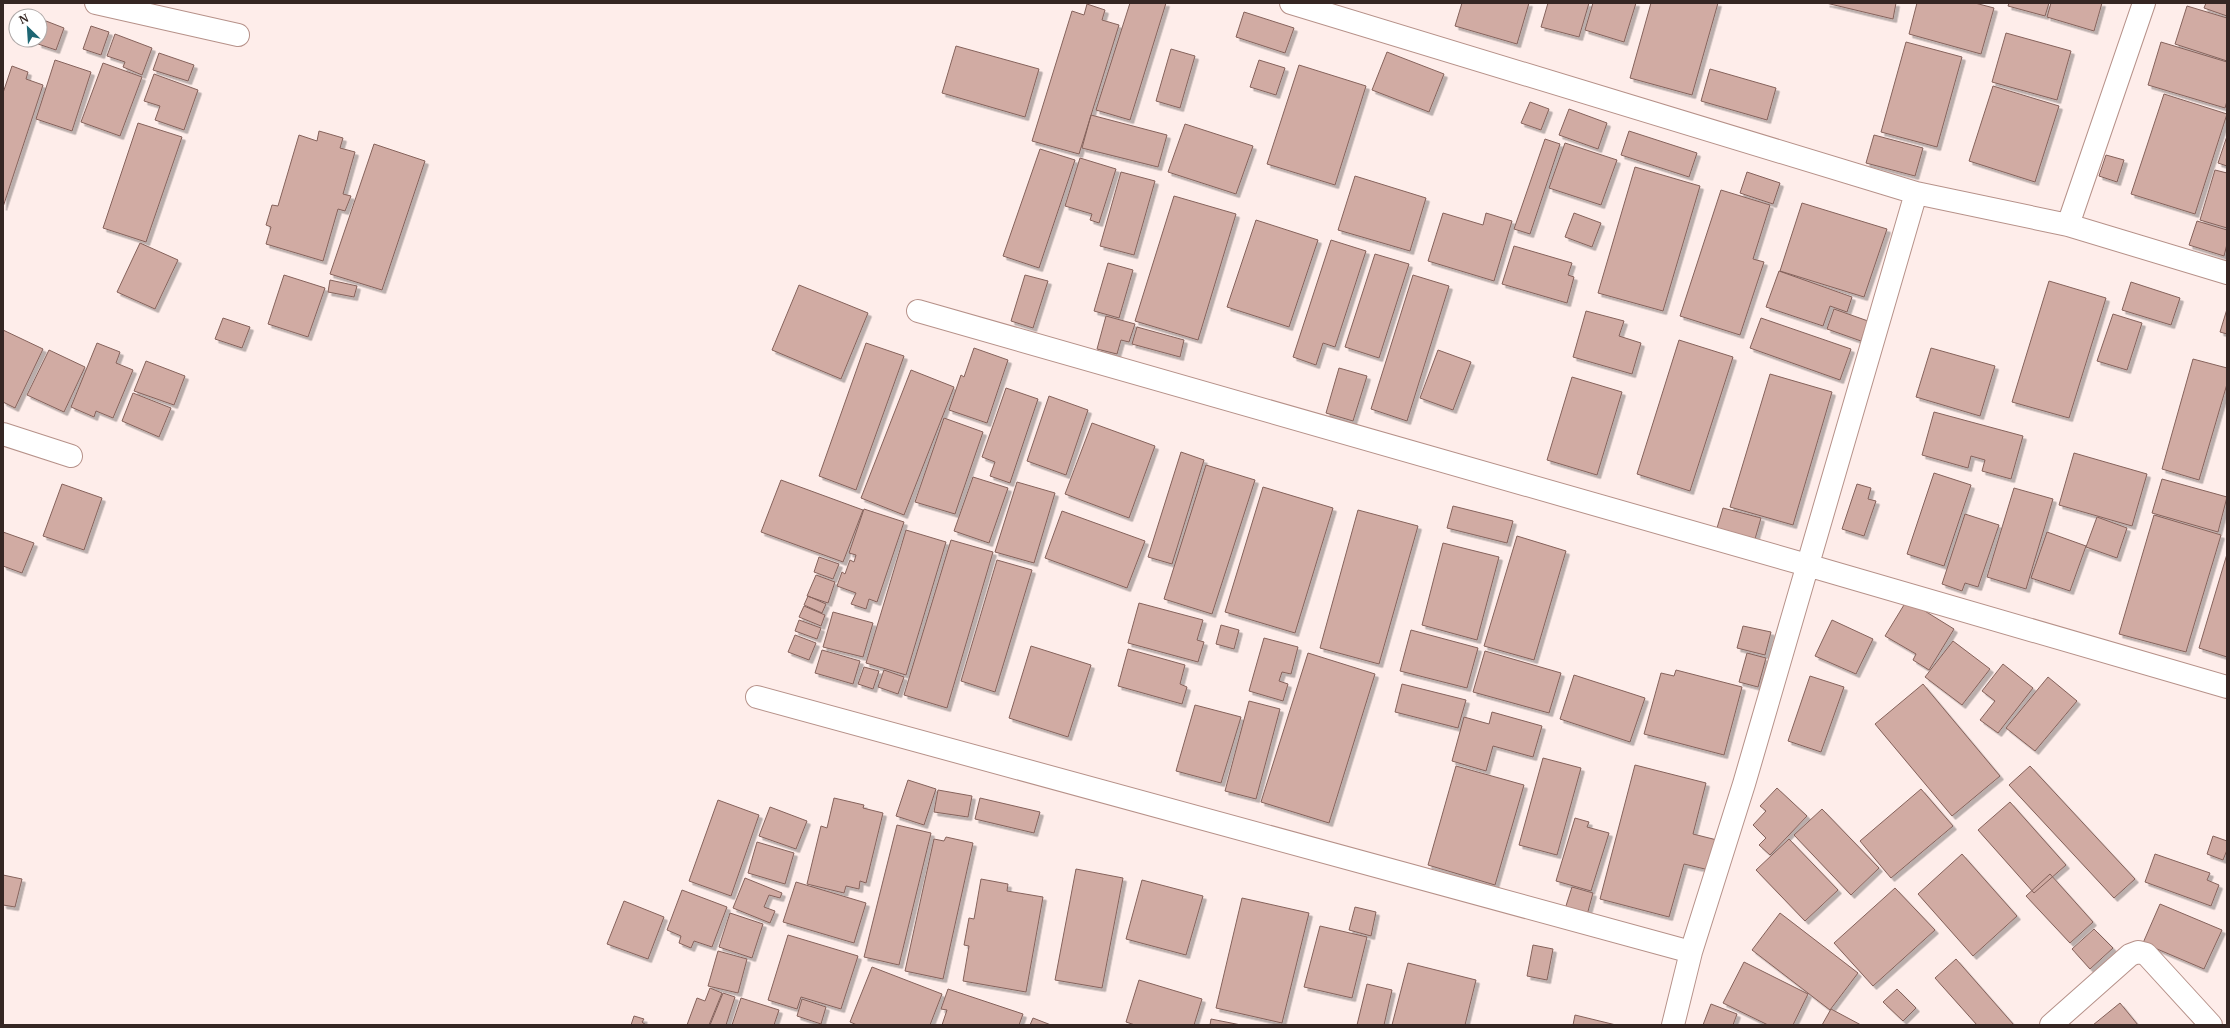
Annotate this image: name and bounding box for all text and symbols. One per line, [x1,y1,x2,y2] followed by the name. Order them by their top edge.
[8,8,48,48] north arrow
[17,11,31,27] text: N

